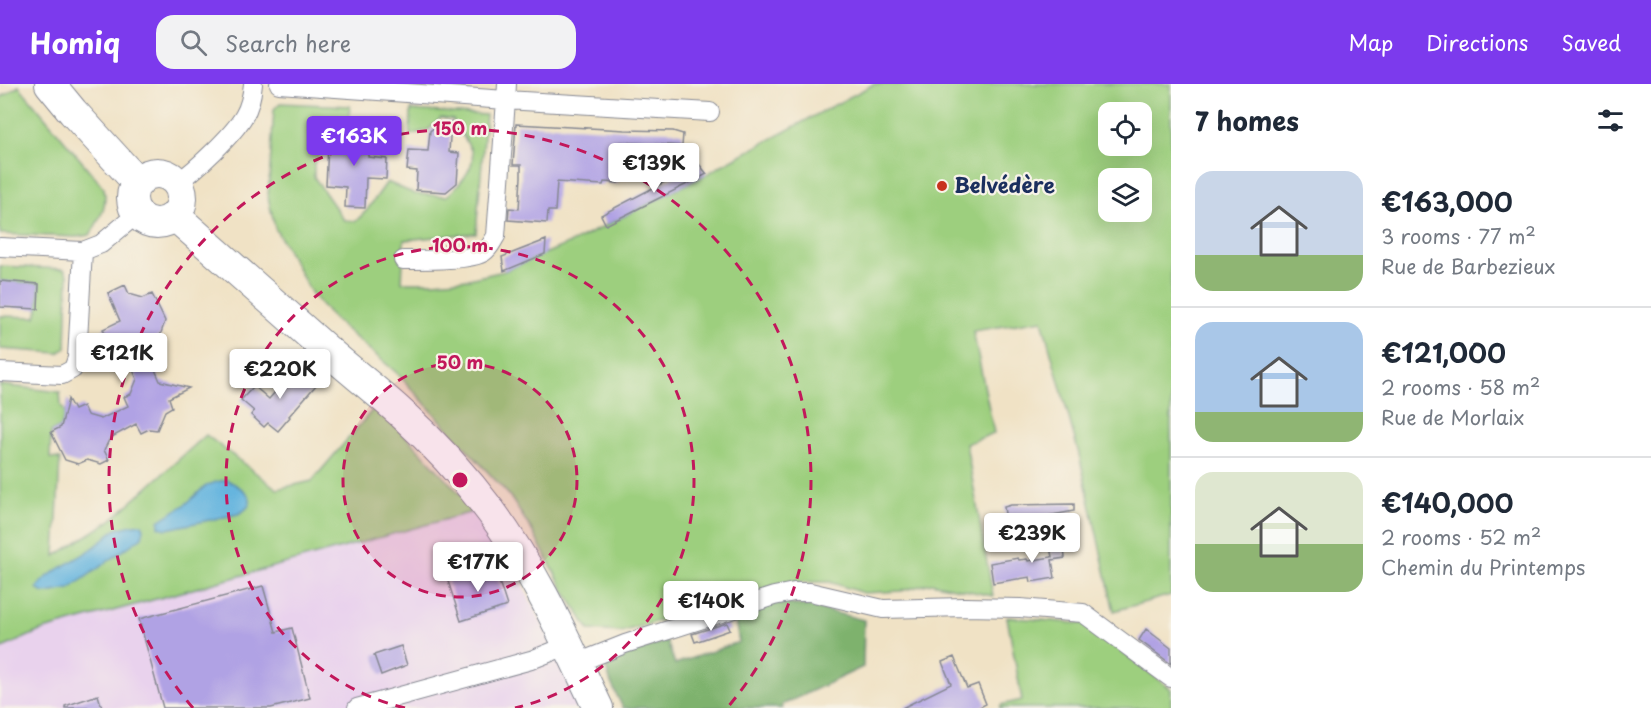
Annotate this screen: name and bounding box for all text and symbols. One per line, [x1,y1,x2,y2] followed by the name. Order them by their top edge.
[156,15,576,69] search box
[30,21,120,64] text: Homiq
[177,26,210,59] icon: search
[225,26,351,59] text: Search here
[1348,26,1393,58] text: Map
[1426,26,1528,58] text: Directions
[1561,26,1621,58] text: Saved
[1195,101,1299,140] text: 7 homes
[1098,102,1152,222] map controls
[1098,102,1152,156] button: locate
[1594,104,1627,137] icon: filters
[433,114,487,141] text: 150 m
[312,116,396,167] pin: €163K
[321,120,387,150] text: €163K
[612,143,696,194] pin: €139K
[622,147,686,177] text: €139K
[954,168,1055,200] place label: Belvédère
[1098,168,1152,222] button: layers
[935,179,949,193] marker: Belvédère
[1381,182,1513,221] text: €163,000
[1243,195,1315,267] icon: home
[1381,221,1536,251] text: 3 rooms · 77 m²
[432,231,488,258] text: 100 m
[1381,251,1555,281] text: Rue de Barbezieux
[80,333,164,384] pin: €121K
[1381,333,1506,372] text: €121,000
[90,337,154,367] text: €121K
[1243,346,1315,418] icon: home
[437,348,483,375] text: 50 m
[238,349,322,400] pin: €220K
[243,353,317,383] text: €220K
[1381,372,1540,402] text: 2 rooms · 58 m²
[1381,402,1524,432] text: Rue de Morlaix
[450,470,470,490] centre of rings
[1381,483,1513,522] text: €140,000
[1243,496,1315,568] icon: home
[990,513,1074,564] pin: €239K
[998,517,1066,547] text: €239K
[1381,522,1541,552] text: 2 rooms · 52 m²
[436,542,520,593] pin: €177K
[447,546,509,576] text: €177K
[1381,552,1585,582] text: Chemin du Printemps
[669,581,753,632] pin: €140K
[677,585,745,615] text: €140K

